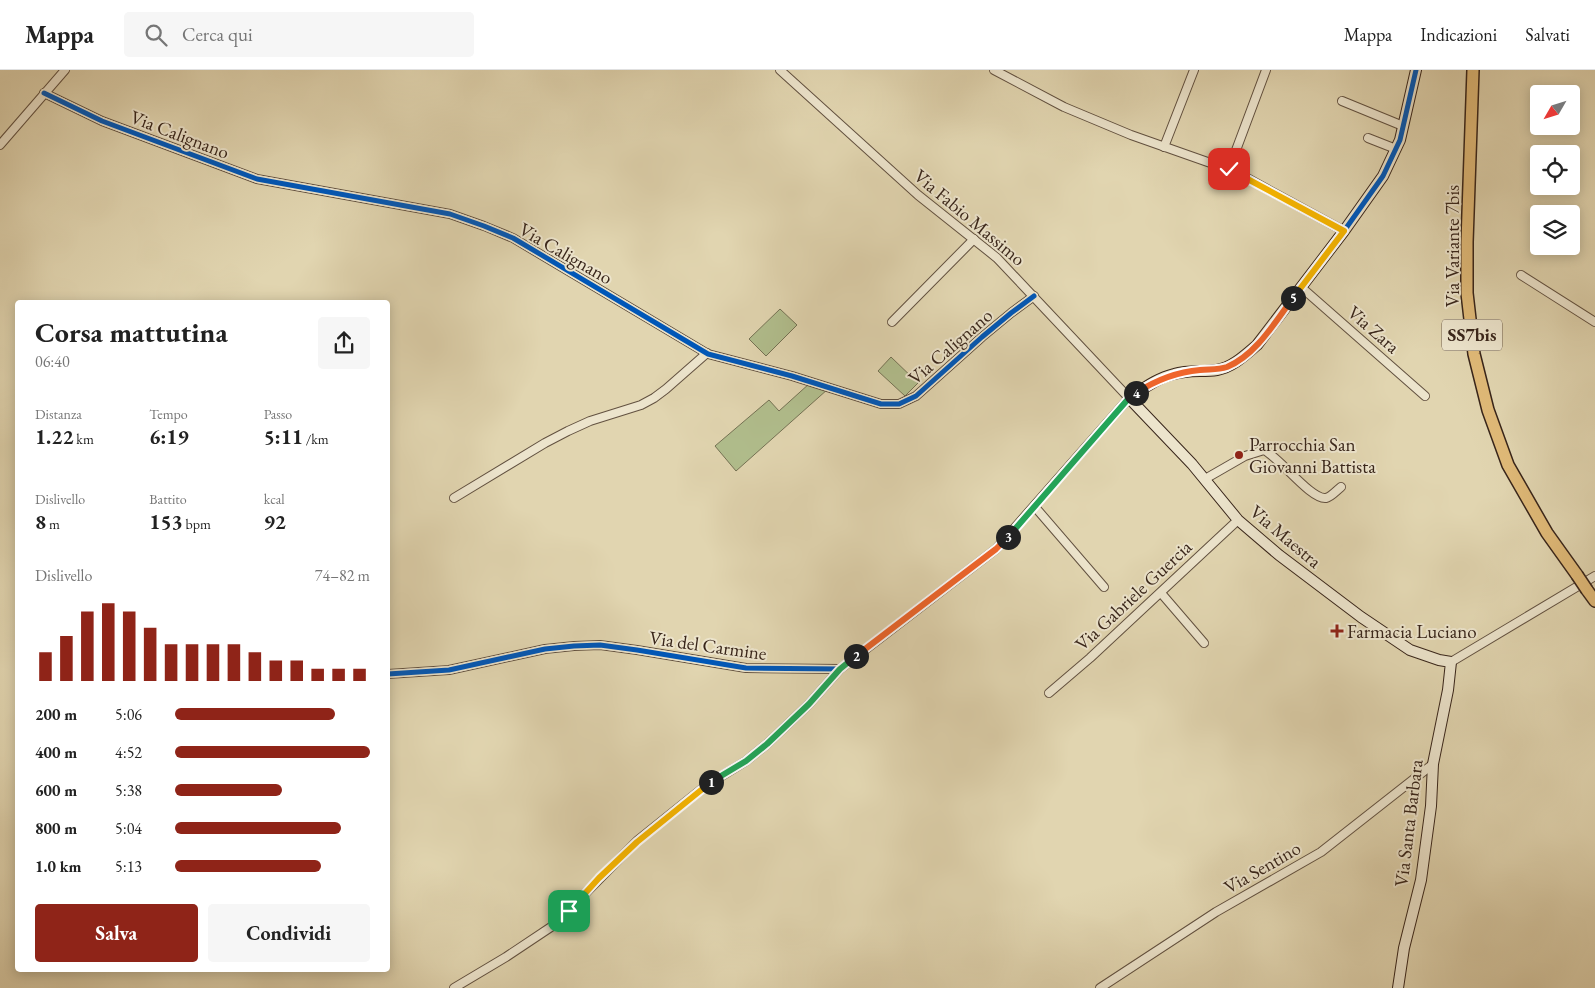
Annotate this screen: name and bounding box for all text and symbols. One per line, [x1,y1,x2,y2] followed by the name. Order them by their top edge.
[124,12,474,57] search box
[25,19,94,50] text: Mappa
[142,21,170,49] icon: search
[182,22,253,47] text: Cerca qui
[1344,23,1392,46] text: Mappa
[1420,23,1497,46] text: Indicazioni
[1525,23,1570,46] text: Salvati
[1530,85,1580,135] north arrow
[1530,85,1580,255] map controls
[127,104,233,165] street label: Via Calignano
[1530,145,1580,195] button: locate
[1208,148,1250,190] pin
[1215,155,1243,183] icon: check
[909,163,1031,271] street label: Via Fabio Massimo
[1440,185,1465,307] street label: Via Variante 7bis
[1530,205,1580,255] button: layers
[514,217,617,290] street label: Via Calignano
[1280,286,1306,310] pin: 5
[1290,289,1297,307] text: 5
[1342,300,1405,359] street label: Via Zara
[903,303,998,390] street label: Via Calignano
[35,314,228,350] text: Corsa mattutina
[318,317,370,369] button: share
[1442,320,1502,350] road number: SS7bis
[35,351,70,372] text: 06:40
[1124,380,1148,406] pin: 4
[1133,384,1140,402] text: 4
[35,405,82,423] text: Distanza
[149,405,188,423] text: Tempo
[264,405,292,423] text: Passo
[35,423,74,450] text: 1.22
[149,423,189,450] text: 6:19
[264,423,303,450] text: 5:11
[74,430,94,448] text: km
[303,430,329,448] text: /km
[1249,432,1376,479] place label: Parrocchia San Giovanni Battista
[1233,449,1245,461] marker: Parrocchia San Giovanni Battista
[35,490,85,508] text: Dislivello
[149,490,187,508] text: Battito
[264,490,285,508] text: kcal
[1245,499,1327,574] street label: Via Maestra
[35,508,46,535] text: 8
[149,508,183,535] text: 153
[264,508,286,535] text: 92
[46,515,60,533] text: m
[183,515,211,533] text: bpm
[996,524,1020,550] pin: 3
[1005,528,1012,546] text: 3
[1069,534,1198,656] street label: Via Gabriele Guercia
[35,565,92,586] text: Dislivello
[315,565,370,586] text: 74–82 m
[1347,619,1477,644] place label: Farmacia Luciano
[648,625,768,666] street label: Via del Carmine
[1331,625,1343,637] marker: Farmacia Luciano
[844,644,868,668] pin: 2
[853,647,860,665] text: 2
[35,704,77,725] text: 200 m
[115,704,142,725] text: 5:06
[35,742,77,763] text: 400 m
[115,742,142,763] text: 4:52
[1388,757,1429,888] street label: Via Santa Barbara
[698,770,724,794] pin: 1
[708,773,715,791] text: 1
[35,780,77,801] text: 600 m
[115,780,142,801] text: 5:38
[35,818,77,839] text: 800 m
[115,818,142,839] text: 5:04
[1219,835,1305,899] street label: Via Sentino
[35,856,81,877] text: 1.0 km
[115,856,142,877] text: 5:13
[548,890,590,932] pin
[555,897,583,925] icon: arrive
[35,904,198,962] button: Salva
[208,904,370,962] button: Condividi

